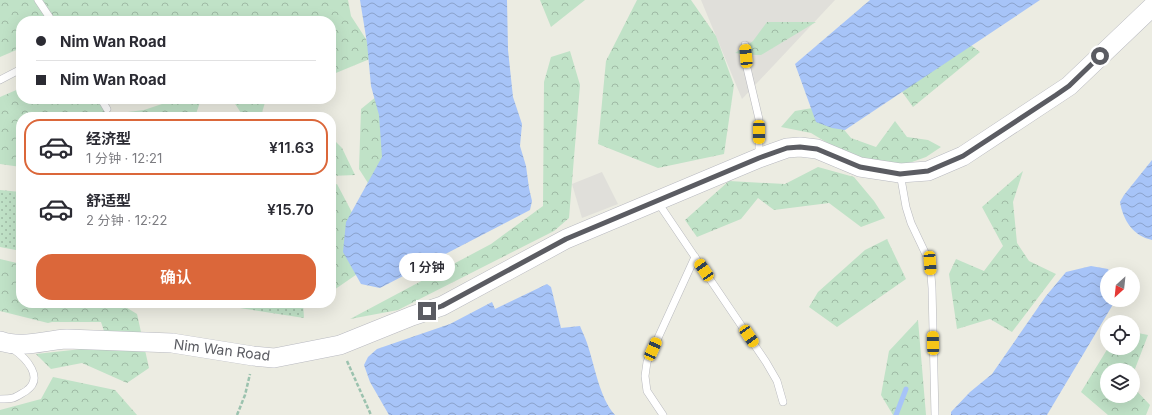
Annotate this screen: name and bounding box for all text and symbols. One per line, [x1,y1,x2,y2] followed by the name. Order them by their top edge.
[60,32,166,51] text: Nim Wan Road
[739,44,753,68] car
[1091,47,1109,65] route start
[60,70,166,89] text: Nim Wan Road
[753,120,765,144] car
[38,129,74,165] icon: car
[86,129,131,148] text: 经济型
[269,138,314,157] text: ¥11.63
[86,150,162,166] text: 1 分钟 · 12:21
[38,191,74,227] icon: car
[86,191,131,210] text: 舒适型
[267,200,314,219] text: ¥15.70
[86,212,167,228] text: 2 分钟 · 12:22
[923,251,937,275] car
[399,253,455,281] callout: 1 分钟
[36,254,316,300] button: 确认
[692,257,716,283] car
[410,259,444,275] text: 1 分钟
[1100,267,1140,307] north arrow
[1100,267,1140,403] map controls
[418,302,436,320] route end
[1100,315,1140,355] button: locate
[737,323,761,349] car
[927,331,939,355] car
[173,335,271,364] street label: Nim Wan Road
[643,336,663,362] car
[1100,363,1140,403] button: layers

